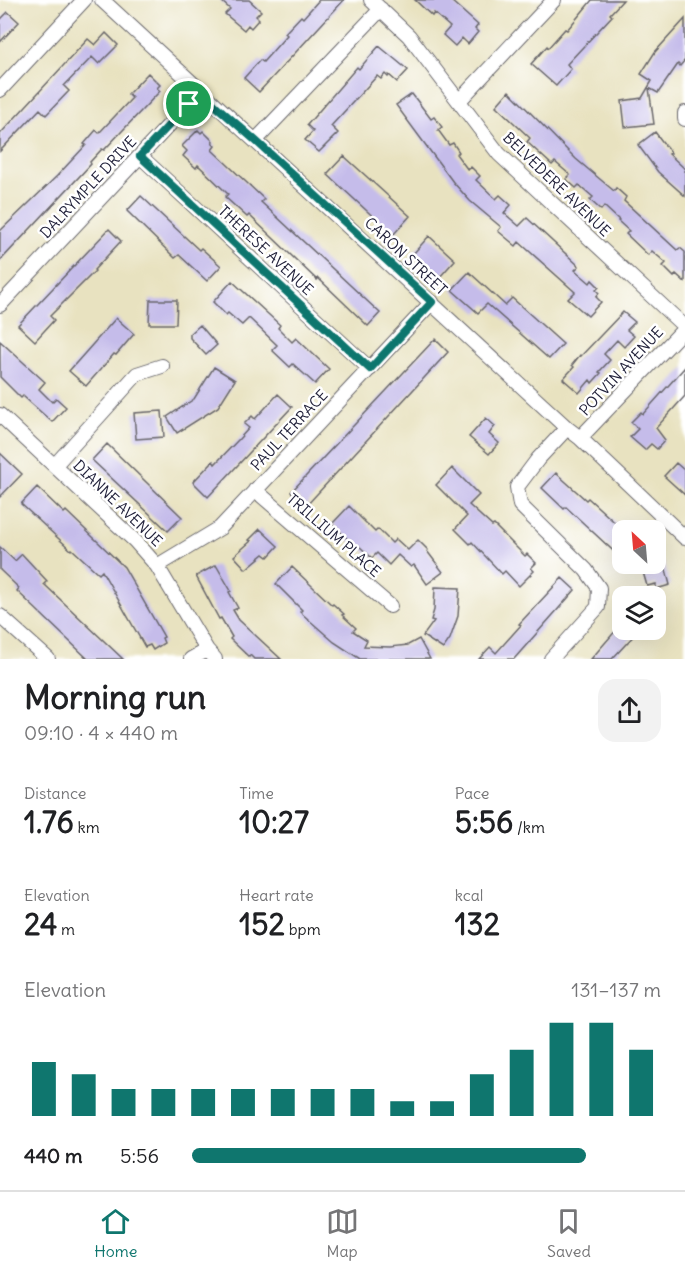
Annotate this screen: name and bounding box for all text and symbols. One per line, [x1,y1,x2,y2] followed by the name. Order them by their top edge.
[163,78,214,129] pin
[172,87,205,120] icon: arrive
[499,128,615,240] street label: BELVEDERE AVENUE
[36,132,140,242] street label: DALRYMPLE DRIVE
[214,201,318,299] street label: THERESE AVENUE
[361,213,451,299] street label: CARON STREET
[575,322,667,419] street label: POTVIN AVENUE
[247,385,332,475] street label: PAUL TERRACE
[70,456,167,550] street label: DIANNE AVENUE
[283,489,385,581] street label: TRILLIUM PLACE
[612,520,666,574] north arrow
[612,520,666,640] map controls
[612,586,666,640] button: layers
[24,676,206,718] text: Morning run
[598,679,661,742] button: share
[24,720,178,745] text: 09:10 · 4 × 440 m
[24,783,86,803] text: Distance
[239,783,274,803] text: Time
[455,783,489,803] text: Pace
[24,803,74,841] text: 1.76
[239,803,309,841] text: 10:27
[455,803,513,841] text: 5:56
[74,817,100,837] text: km
[513,817,545,837] text: /km
[24,885,90,905] text: Elevation
[239,885,314,905] text: Heart rate
[455,885,483,905] text: kcal
[24,905,57,943] text: 24
[239,905,285,943] text: 152
[455,905,500,943] text: 132
[57,919,75,939] text: m
[285,919,321,939] text: bpm
[24,977,106,1002] text: Elevation
[571,977,661,1002] text: 131–137 m
[24,1143,83,1168] text: 440 m
[120,1143,159,1168] text: 5:56
[94,1205,137,1261] tab: Home
[326,1205,359,1261] tab: Map
[547,1205,591,1261] tab: Saved

